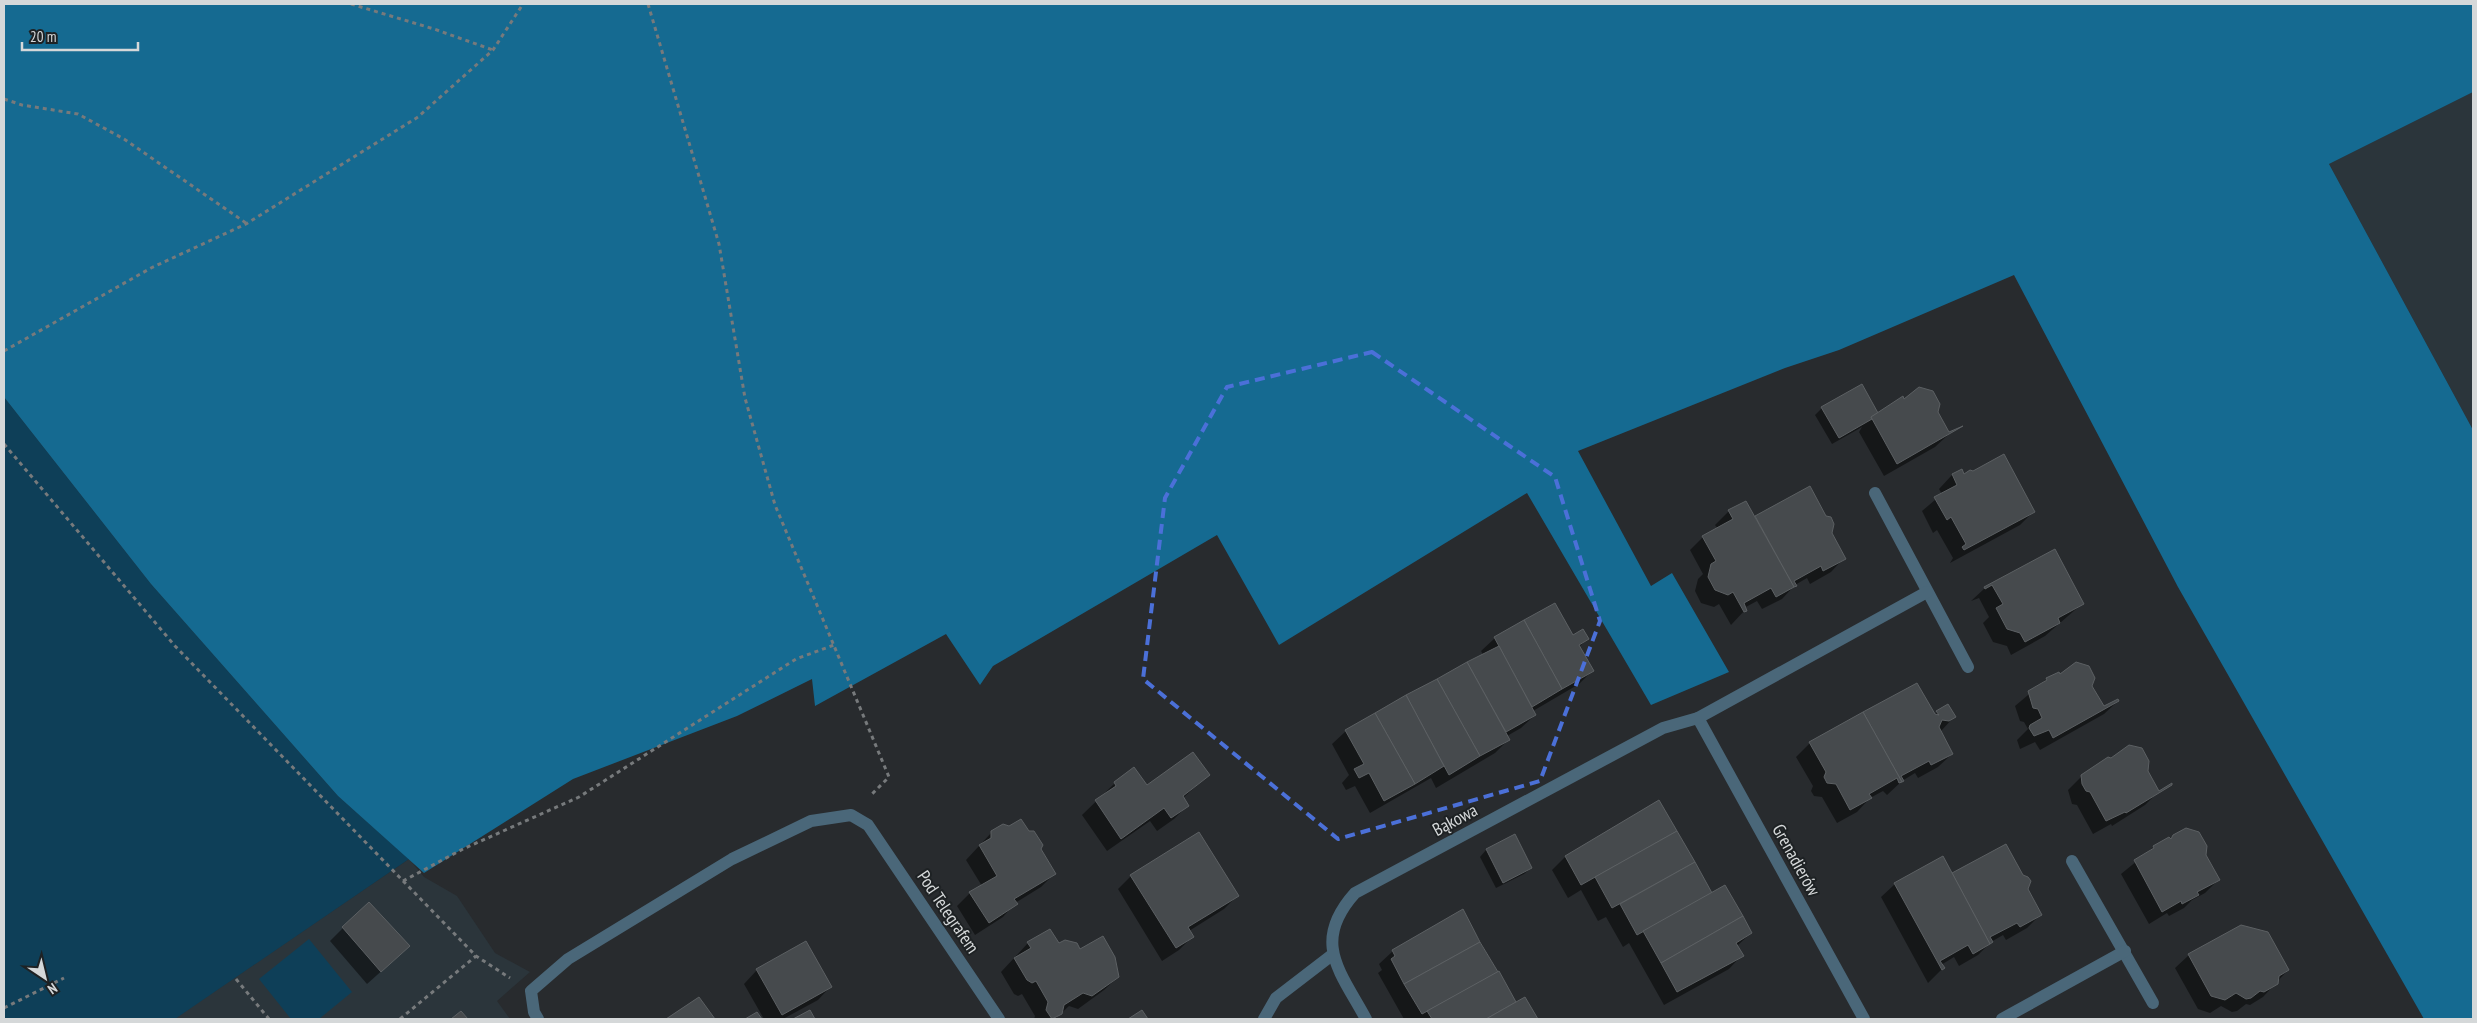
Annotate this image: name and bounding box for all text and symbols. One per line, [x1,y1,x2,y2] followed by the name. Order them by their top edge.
[22,20,139,52] scale bar
[30,27,56,46] text: 20 m
[1428,798,1481,841] street label: Bąkowa
[1767,820,1826,900] street label: Grenadierów
[912,866,985,958] street label: Pod Telegrafem
[20,953,70,1003] north arrow
[44,979,61,998] text: N

